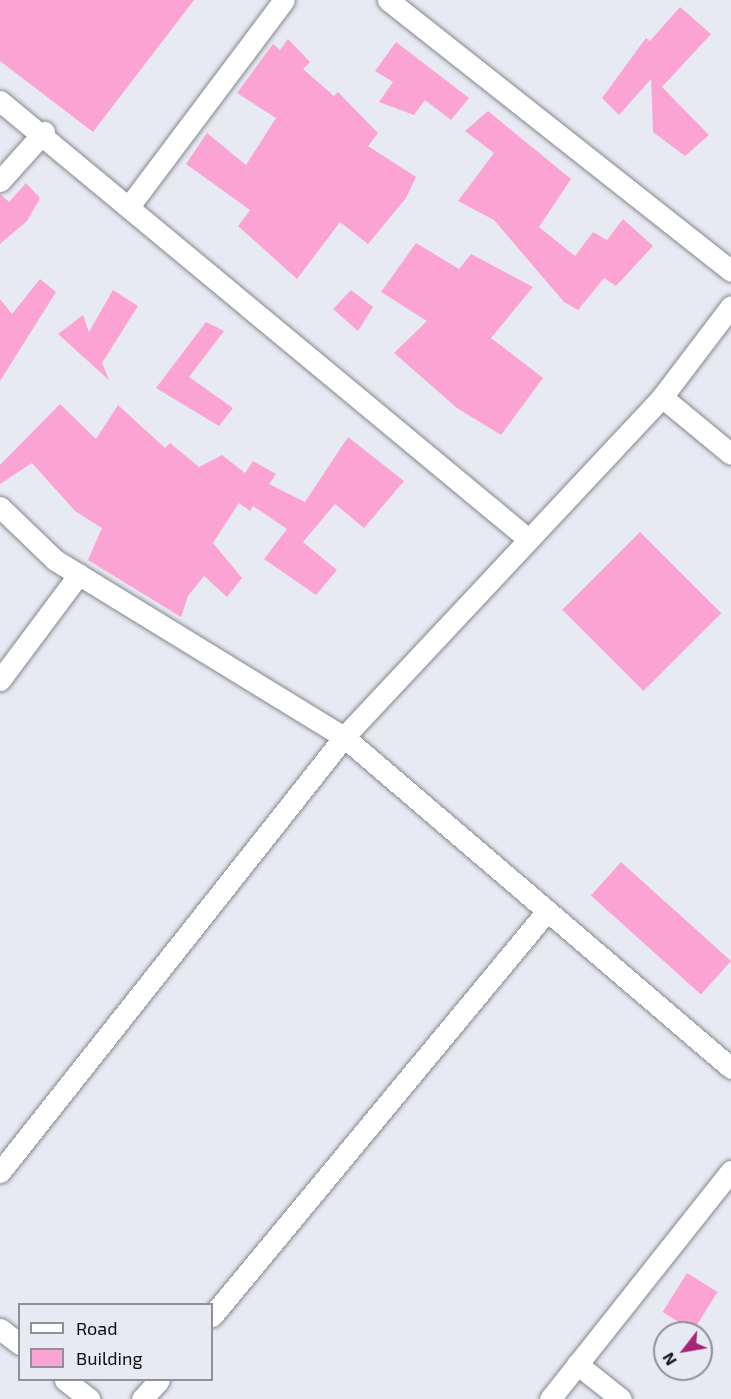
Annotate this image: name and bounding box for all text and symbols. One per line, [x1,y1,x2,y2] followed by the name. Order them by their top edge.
[18,1303,213,1381] legend
[76,1317,117,1339] text: Road
[653,1321,713,1381] north arrow
[76,1347,143,1369] text: Building
[658,1350,680,1369] text: N

